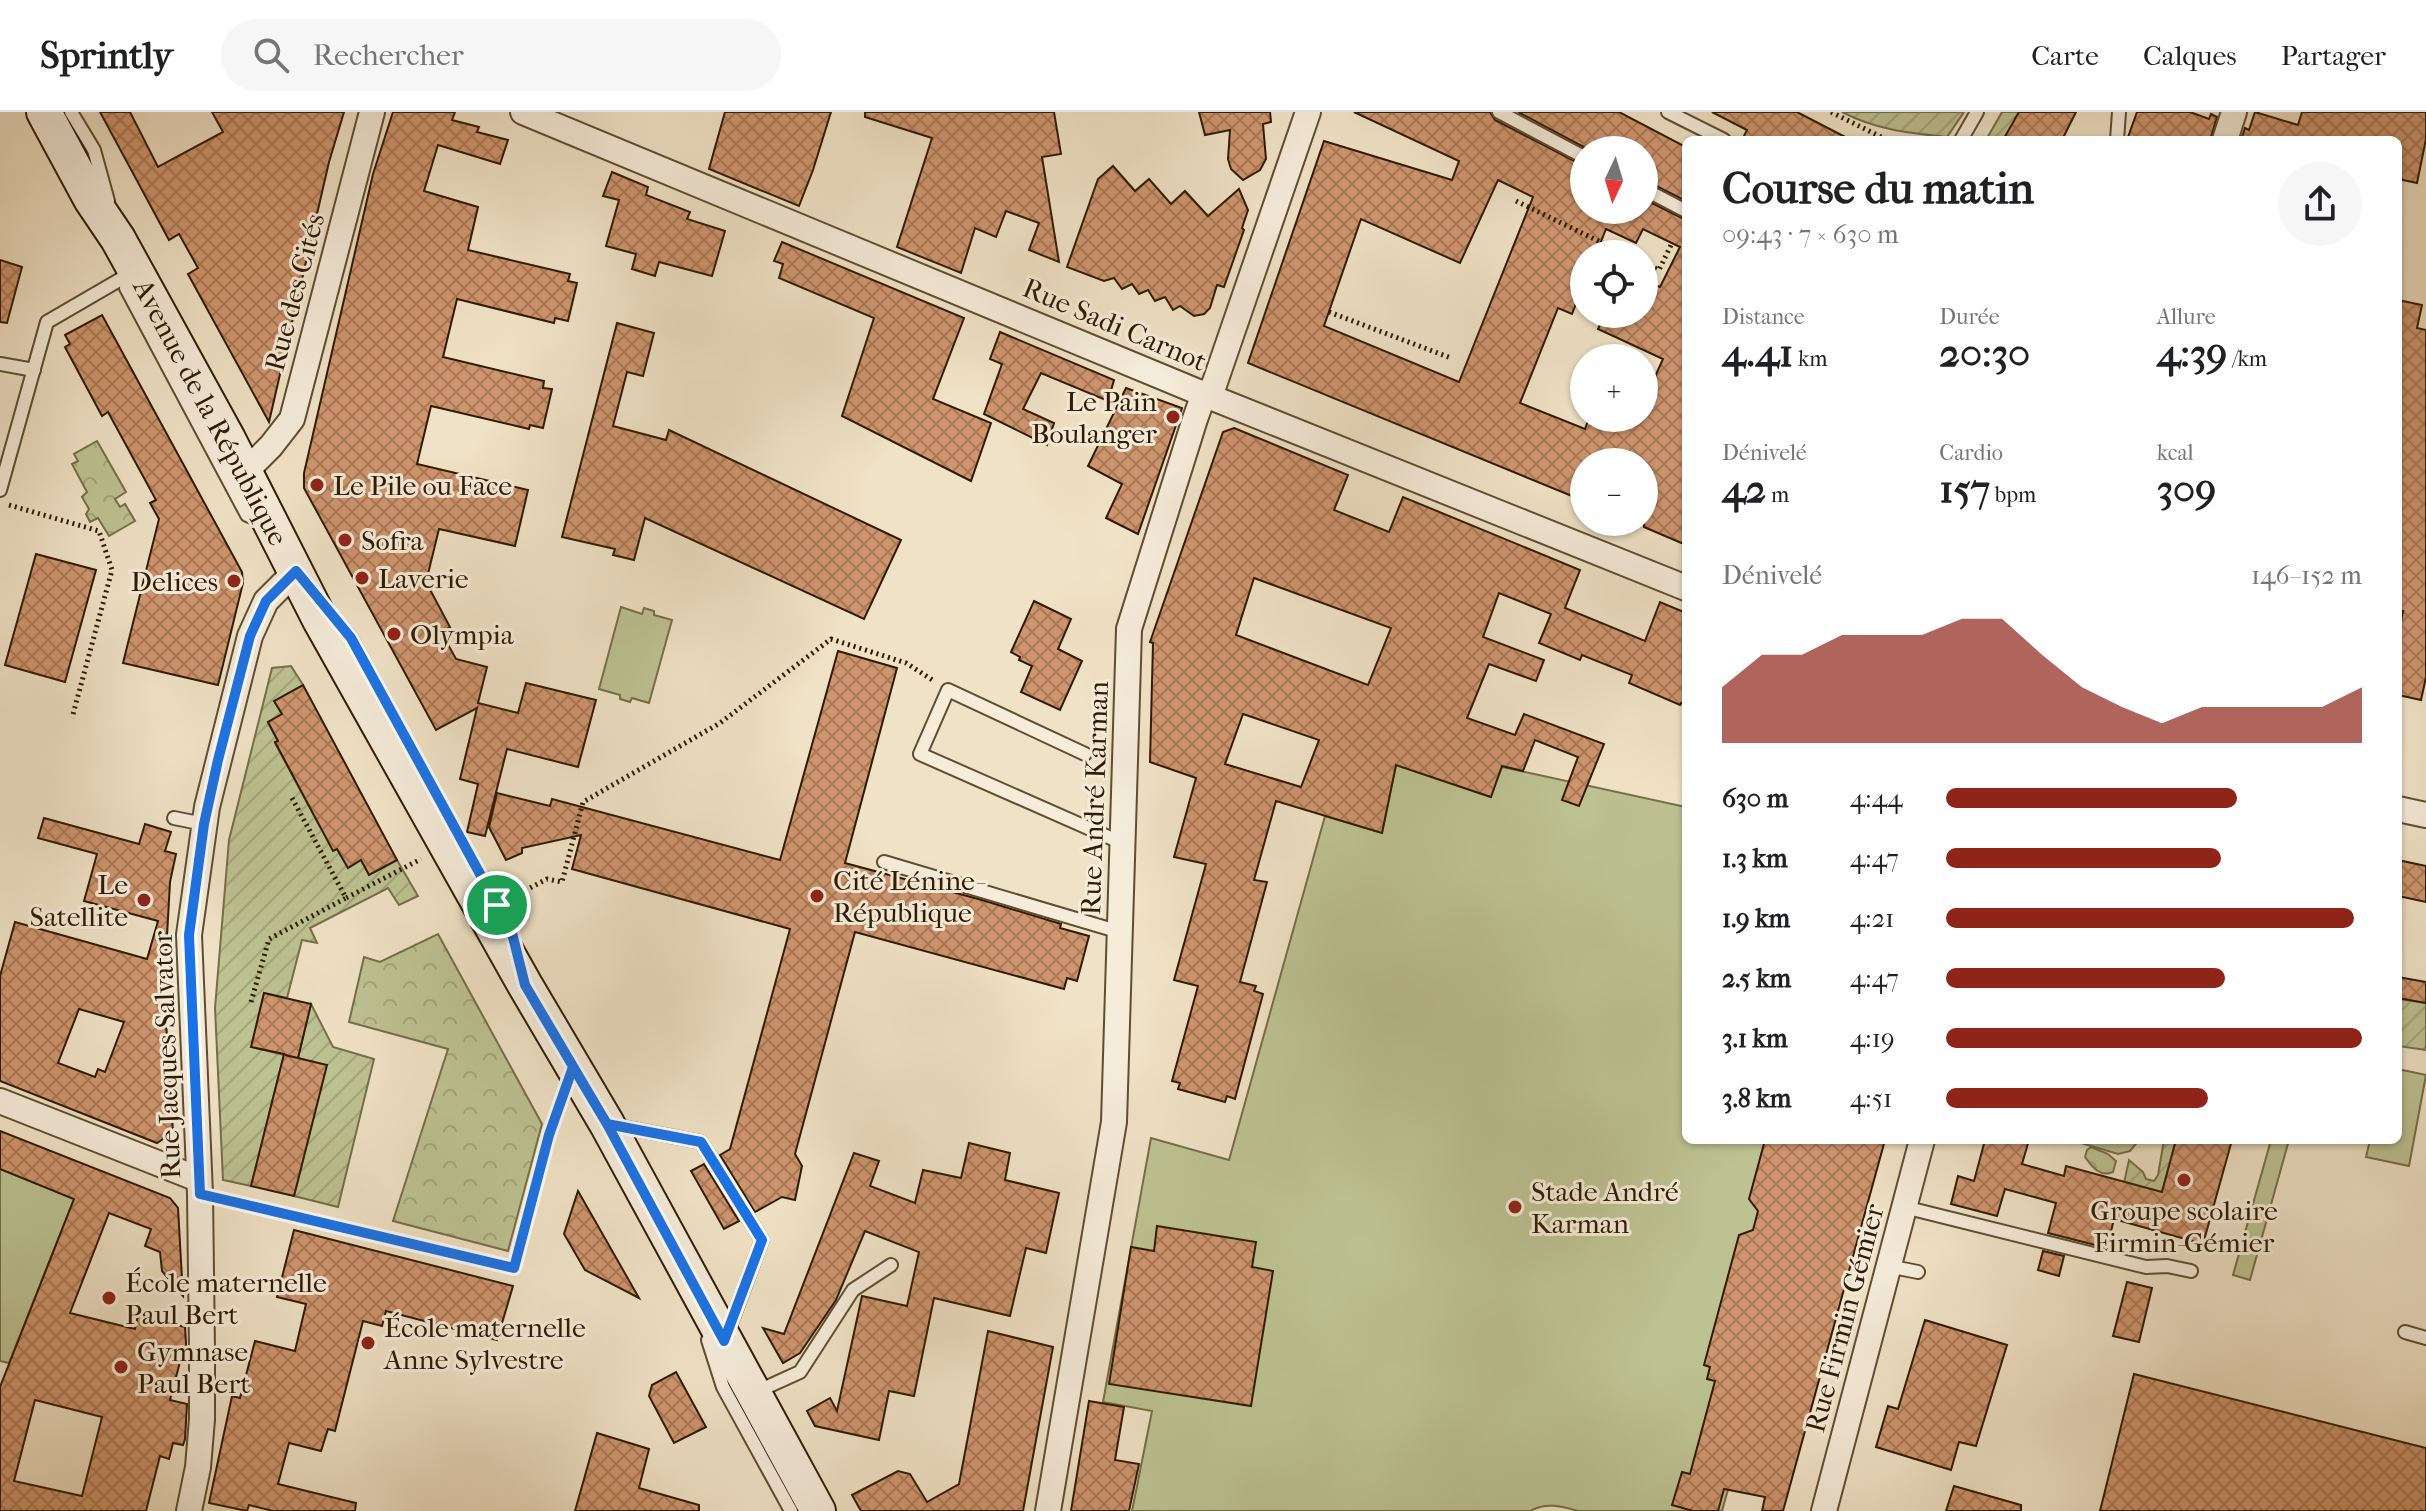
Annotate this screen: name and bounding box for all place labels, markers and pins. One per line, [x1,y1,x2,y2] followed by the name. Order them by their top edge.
[1031,385,1157,450] place label: Le Pain Boulanger
[1164,408,1182,426] marker: Le Pain Boulanger
[333,469,512,502] place label: Le Pile ou Face
[308,476,326,494] marker: Le Pile ou Face
[361,524,425,557] place label: Sofra
[336,531,354,549] marker: Sofra
[378,562,469,595] place label: Laverie
[131,565,218,598] place label: Delices
[353,569,371,587] marker: Laverie
[225,572,243,590] marker: Delices
[410,618,515,651] place label: Olympia
[385,625,403,643] marker: Olympia
[833,864,986,929] place label: Cité Lénine- République
[29,868,128,933] place label: Le Satellite
[463,871,531,939] pin
[808,887,826,905] marker: Cité Lénine- République
[135,891,153,909] marker: Le Satellite
[2175,1171,2193,1189] marker: Groupe scolaire Firmin-Gémier
[1531,1175,1679,1240] place label: Stade André Karman
[2090,1194,2278,1259] place label: Groupe scolaire Firmin-Gémier
[1506,1198,1524,1216] marker: Stade André Karman
[125,1266,327,1331] place label: École maternelle Paul Bert
[100,1289,118,1307] marker: École maternelle Paul Bert
[383,1311,586,1376] place label: École maternelle Anne Sylvestre
[359,1334,377,1352] marker: École maternelle Anne Sylvestre
[137,1335,250,1400] place label: Gymnase Paul Bert
[112,1358,130,1376] marker: Gymnase Paul Bert

